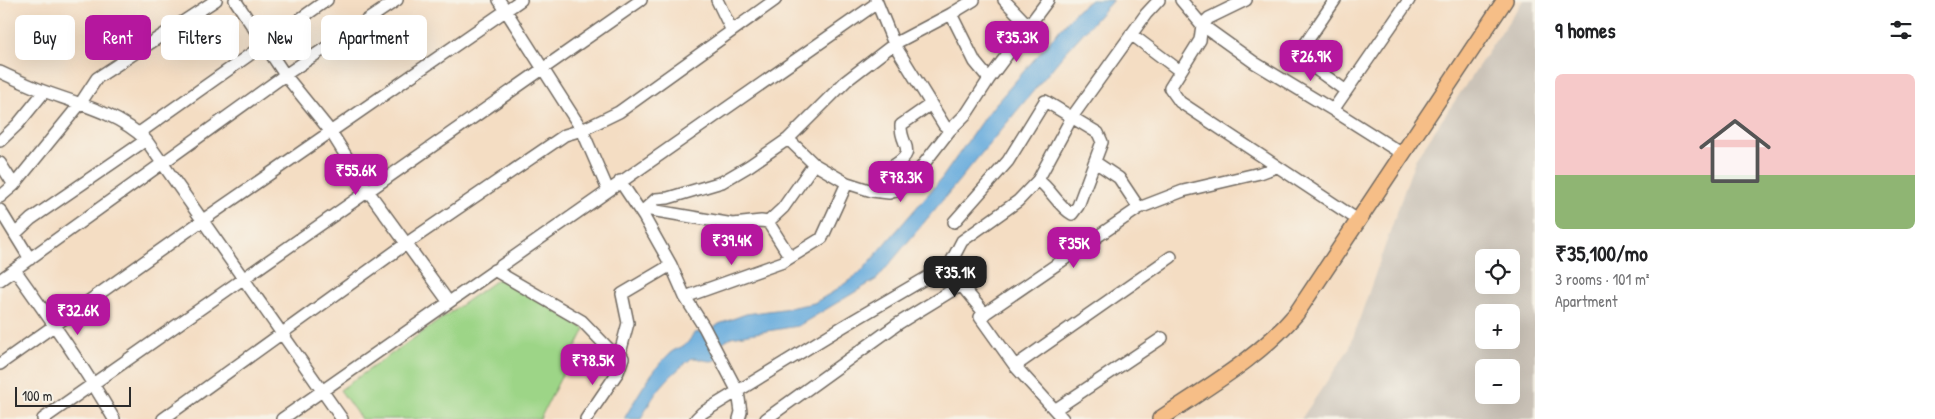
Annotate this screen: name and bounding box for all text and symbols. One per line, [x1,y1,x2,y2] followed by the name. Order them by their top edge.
[15,15,75,60] chip: Buy
[85,15,151,60] chip: Rent
[161,15,239,60] chip: Filters
[249,15,311,60] chip: New
[321,15,427,60] chip: Apartment
[1555,16,1616,45] text: 9 homes
[1887,16,1915,44] icon: filters
[976,20,1058,63] pin: ₹35.3K
[996,26,1038,48] text: ₹35.3K
[1270,39,1352,82] pin: ₹26.9K
[1291,45,1331,67] text: ₹26.9K
[1690,106,1780,196] icon: home
[315,154,397,196] pin: ₹55.6K
[336,159,376,181] text: ₹55.6K
[860,160,942,203] pin: ₹78.3K
[880,166,922,188] text: ₹78.3K
[691,224,773,266] pin: ₹39.4K
[1044,226,1104,269] pin: ₹35K
[712,229,752,251] text: ₹39.4K
[1058,232,1090,254] text: ₹35K
[1555,239,1648,268] text: ₹35,100/mo
[1475,249,1520,404] map controls
[1475,249,1520,294] button: locate
[914,256,996,298] pin: ₹35.1K
[935,261,975,283] text: ₹35.1K
[1555,268,1650,290] text: 3 rooms · 101 m²
[1555,290,1618,312] text: Apartment
[37,294,119,336] pin: ₹32.6K
[57,299,99,321] text: ₹32.6K
[1475,304,1520,349] button: +
[552,344,634,386] pin: ₹78.5K
[572,349,614,371] text: ₹78.5K
[1475,359,1520,404] button: −
[15,384,131,407] scale bar
[22,386,52,405] text: 100 m

